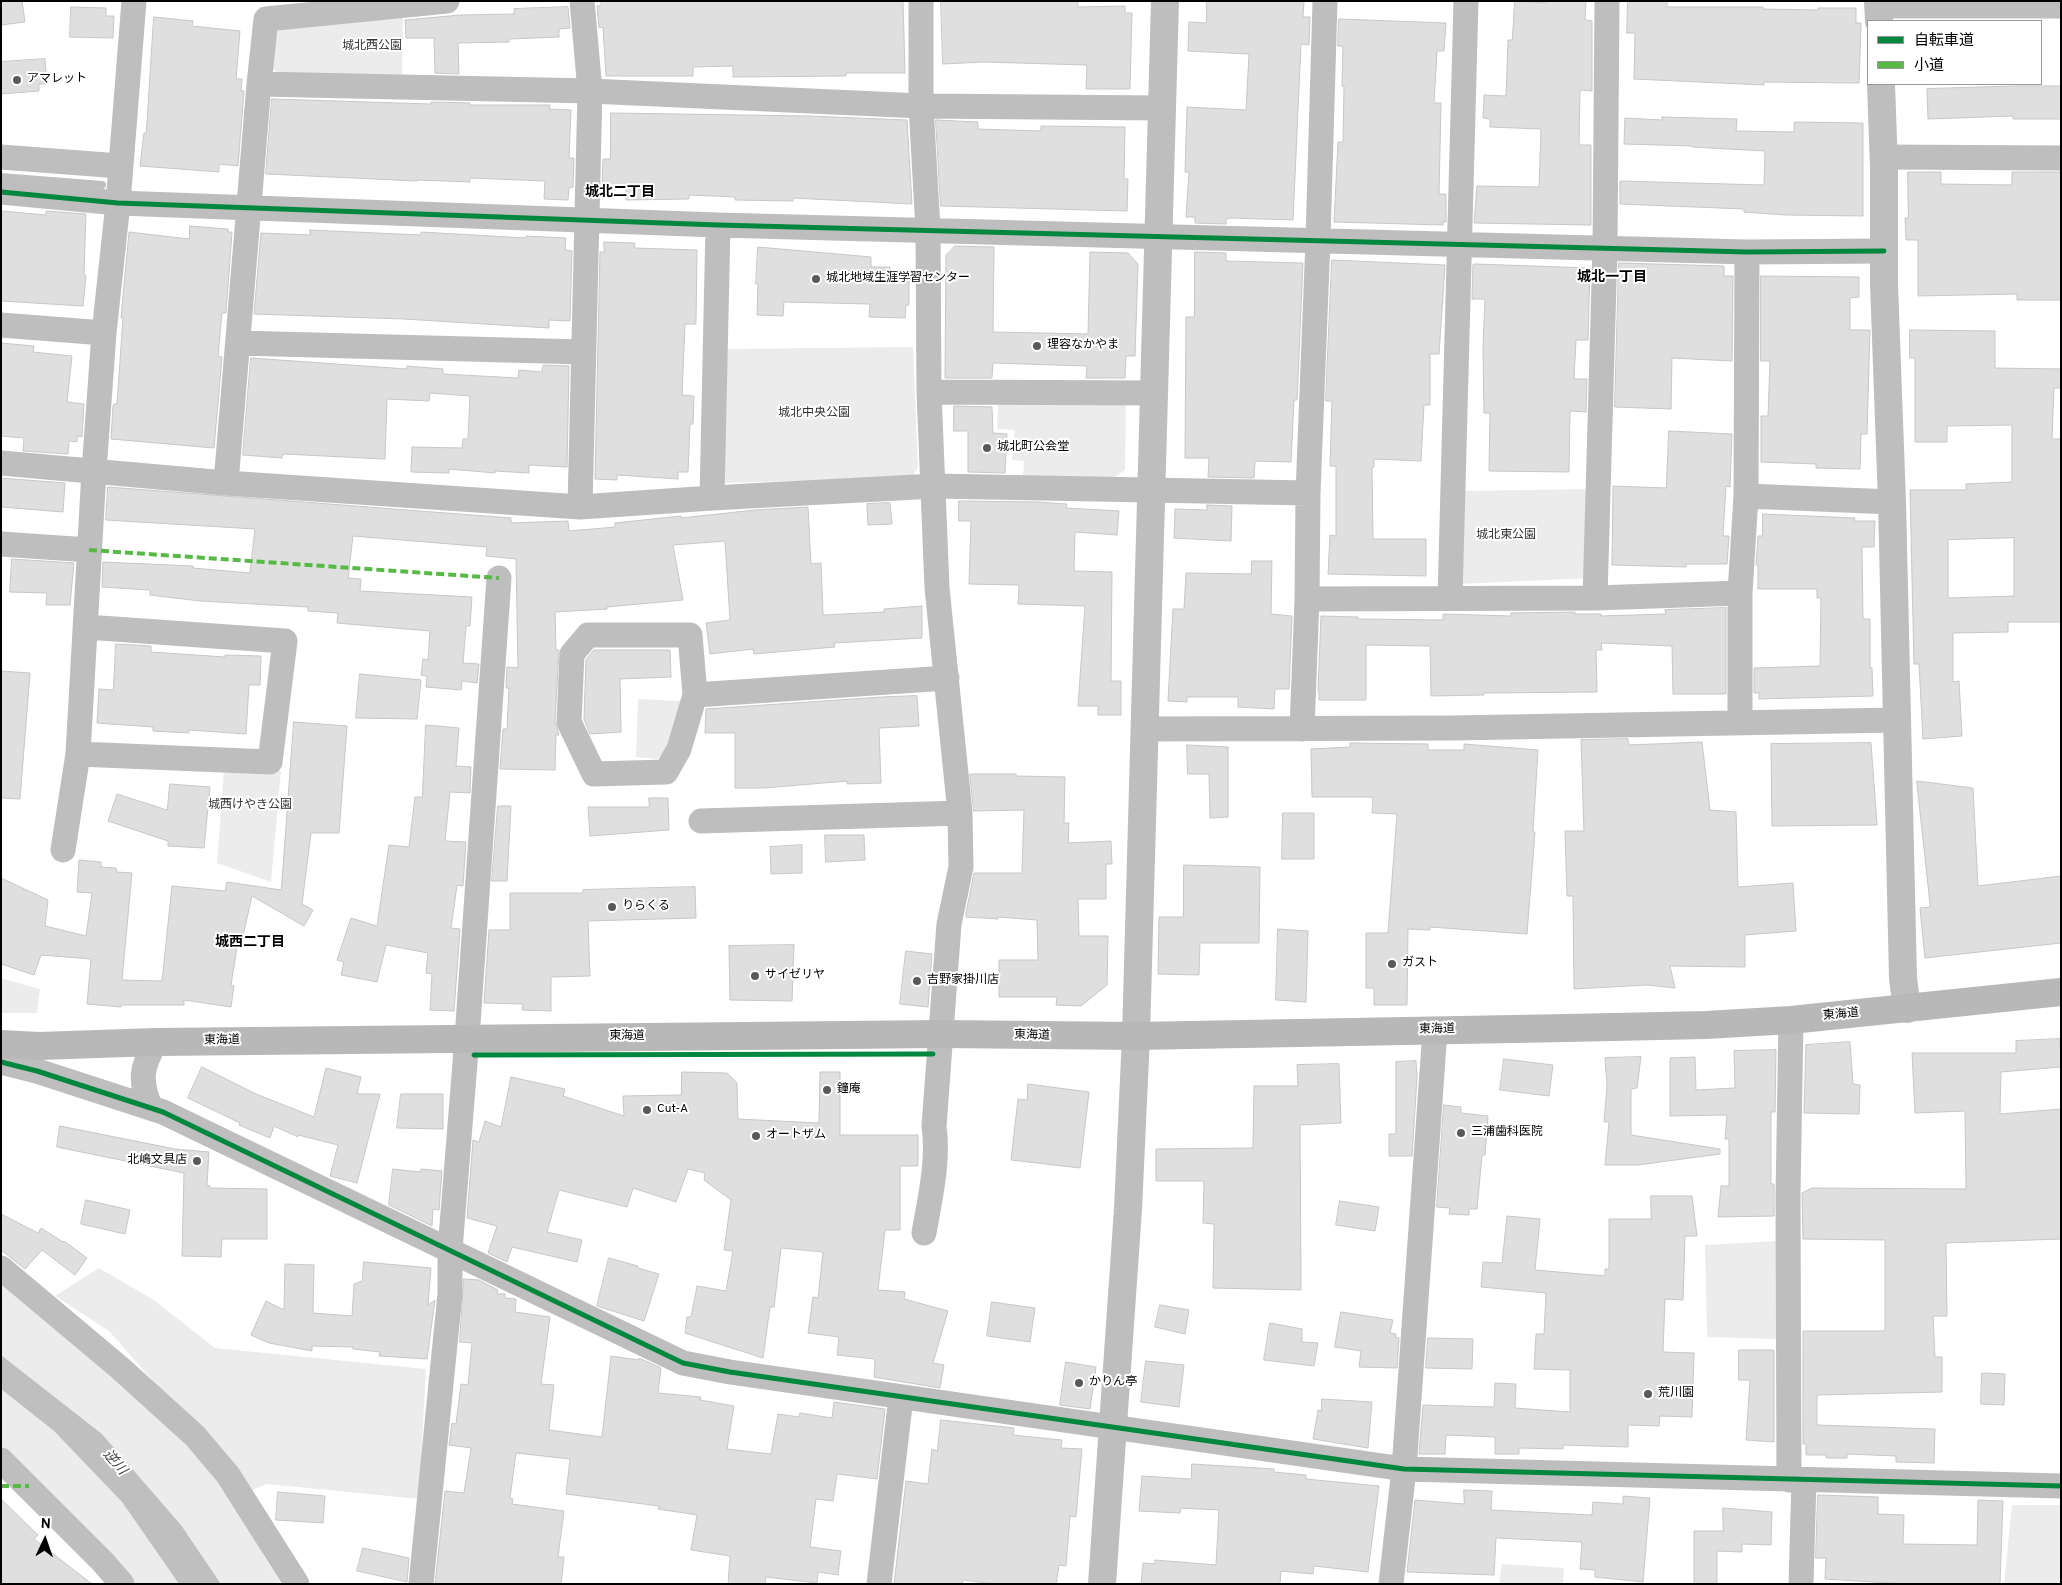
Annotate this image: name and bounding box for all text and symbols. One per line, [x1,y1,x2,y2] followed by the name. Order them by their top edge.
[1867,20,2042,85] legend
[1914,32,1974,51] text: 自転車道
[342,40,402,54] park label: 城北西公園
[1914,57,1944,76] text: 小道
[27,73,87,87] place label: アマレット
[11,74,23,86] marker: アマレット
[585,185,655,201] district label: 城北二丁目
[1577,270,1647,286] district label: 城北一丁目
[826,272,970,286] place label: 城北地域生涯学習センター
[810,273,822,285] marker: 城北地域生涯学習センター
[1047,339,1119,353] place label: 理容なかやま
[1031,340,1043,352] marker: 理容なかやま
[778,407,850,421] park label: 城北中央公園
[997,441,1069,455] place label: 城北町公会堂
[981,442,993,454] marker: 城北町公会堂
[1476,529,1536,543] park label: 城北東公園
[208,799,292,813] park label: 城西けやき公園
[622,900,670,914] place label: りらくる
[606,901,618,913] marker: りらくる
[215,935,285,951] district label: 城西二丁目
[1402,957,1438,971] place label: ガスト
[1386,958,1398,970] marker: ガスト
[765,969,825,983] place label: サイゼリヤ
[749,970,761,982] marker: サイゼリヤ
[927,974,999,988] place label: 吉野家掛川店
[911,975,923,987] marker: 吉野家掛川店
[1822,1006,1860,1024] street label: 東海道
[1419,1022,1455,1038] street label: 東海道
[1014,1028,1050,1044] street label: 東海道
[609,1030,645,1044] street label: 東海道
[204,1033,240,1049] street label: 東海道
[837,1083,861,1097] place label: 鐘庵
[821,1084,833,1096] marker: 鐘庵
[657,1103,688,1117] place label: Cut-A
[641,1104,653,1116] marker: Cut-A
[1471,1126,1543,1140] place label: 三浦歯科医院
[1455,1127,1467,1139] marker: 三浦歯科医院
[766,1129,826,1143] place label: オートザム
[750,1130,762,1142] marker: オートザム
[127,1154,187,1168] place label: 北嶋文具店
[191,1155,203,1167] marker: 北嶋文具店
[1089,1376,1137,1390] place label: かりん亭
[1073,1377,1085,1389] marker: かりん亭
[1658,1387,1694,1401] place label: 荒川園
[1642,1388,1654,1400] marker: 荒川園
[98,1447,130,1479] water label: 逆川
[20,1515,70,1565] north arrow
[40,1516,51,1533] text: N

